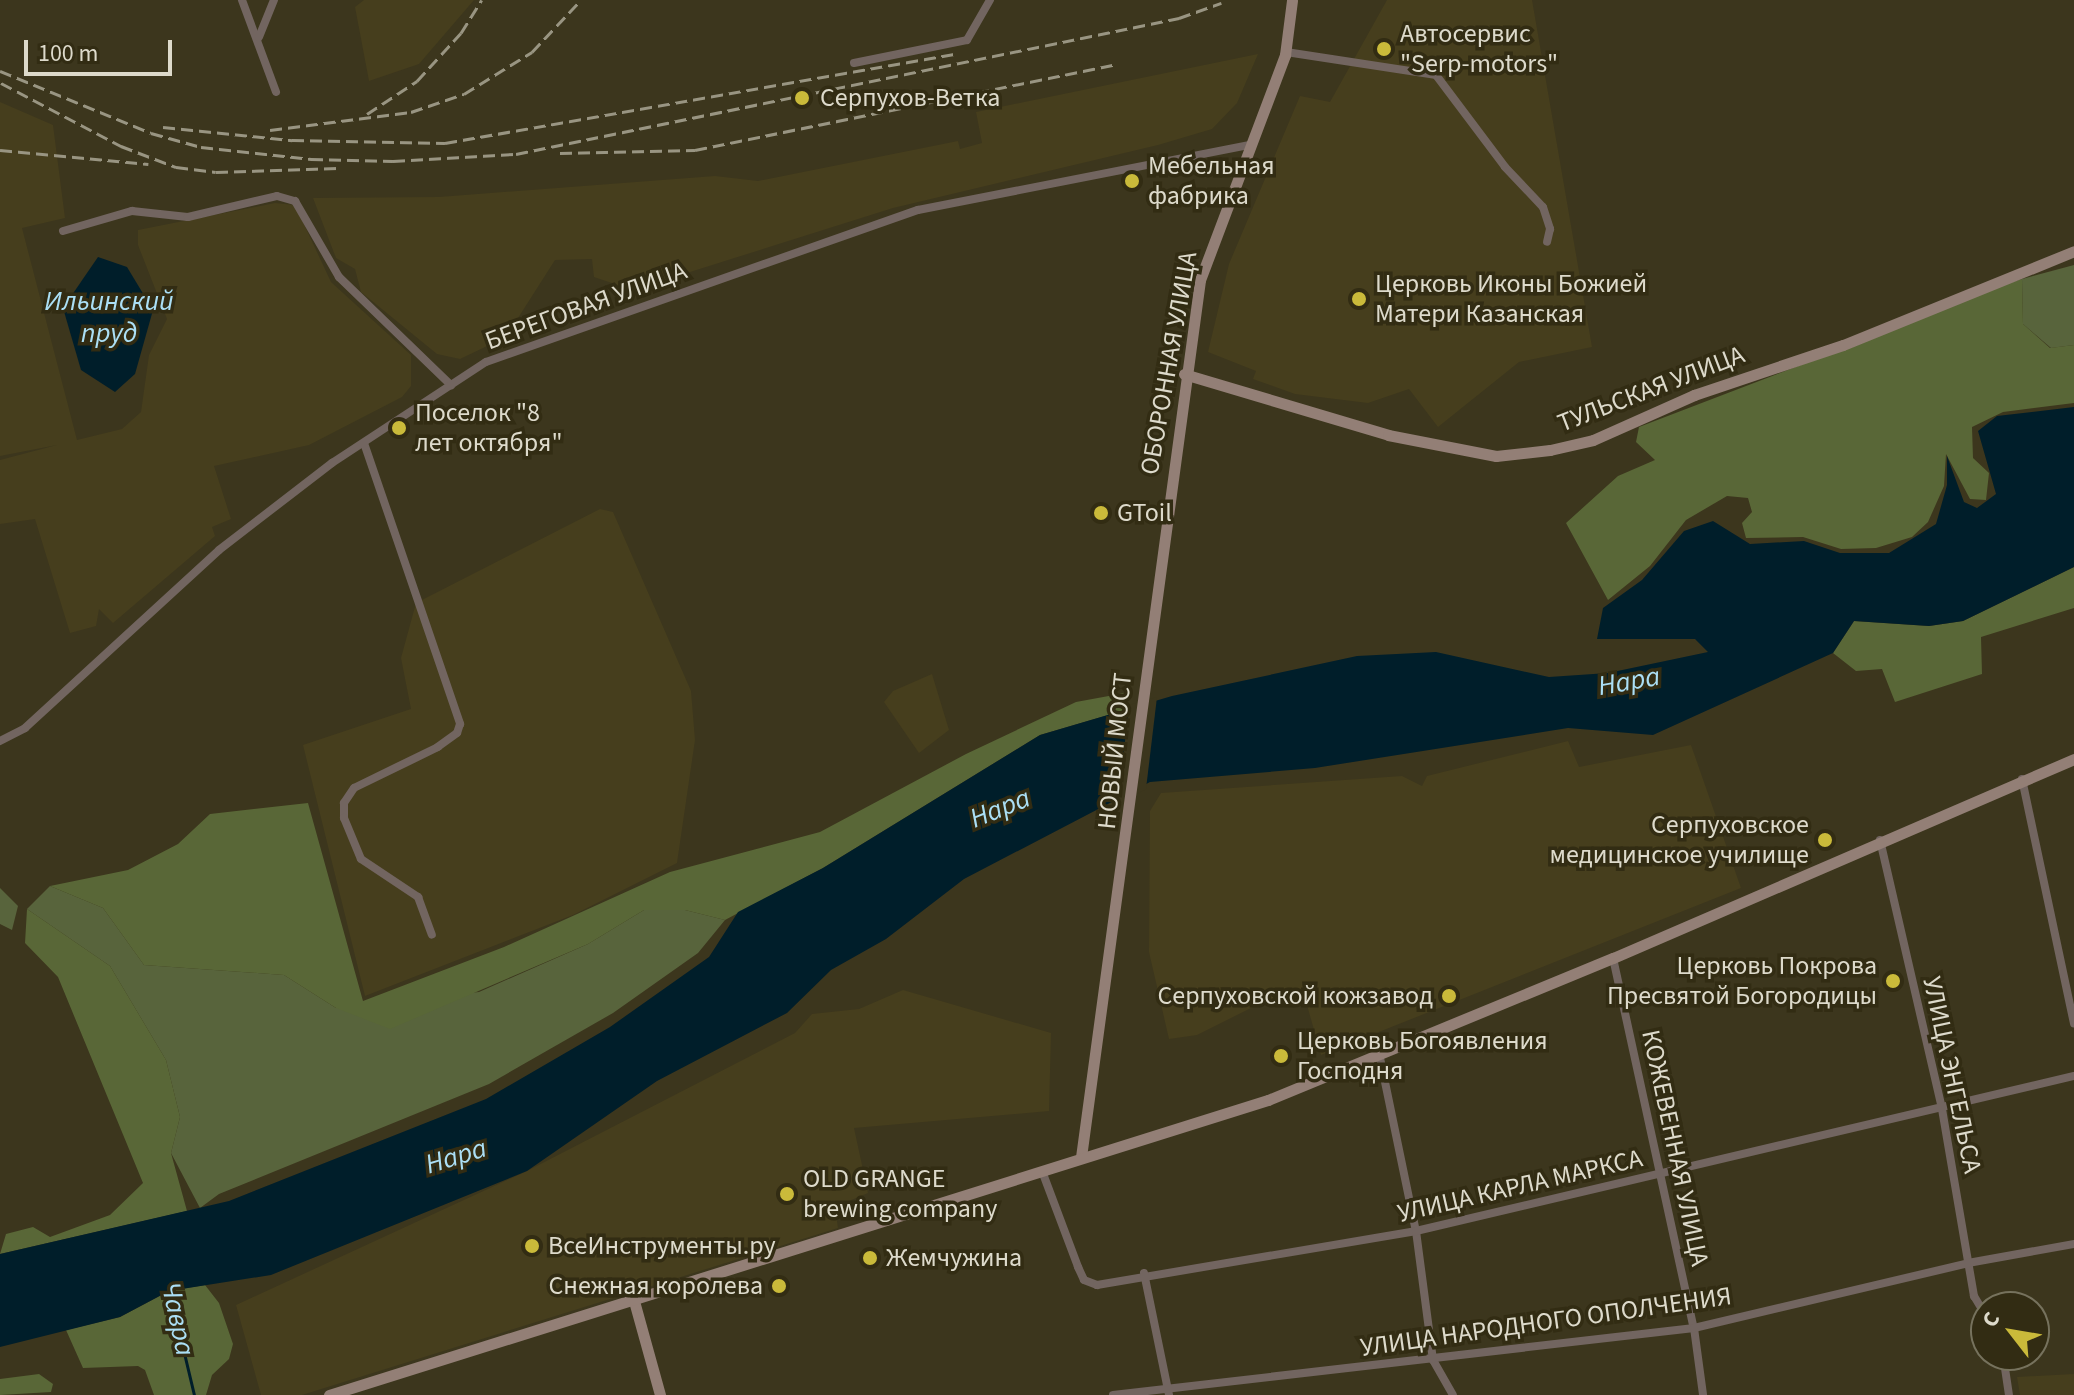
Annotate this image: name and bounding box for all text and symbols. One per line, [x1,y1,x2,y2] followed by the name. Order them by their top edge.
[1400,18,1558,80] place label: Автосервис "Serp-motors"
[28,24,176,74] scale bar
[38,36,98,71] text: 100 m
[1375,40,1393,58] marker: Автосервис "Serp-motors"
[820,82,1000,114] place label: Серпухов-Ветка
[791,87,813,109] marker: Серпухов-Ветка
[1148,150,1275,212] place label: Мебельная фабрика
[1123,172,1141,190] marker: Мебельная фабрика
[1134,249,1204,477] street label: ОБОРОННАЯ УЛИЦА
[481,255,691,357] street label: БЕРЕГОВАЯ УЛИЦА
[1375,268,1647,330] place label: Церковь Иконы Божией Матери Казанская
[44,284,174,350] water label: Ильинский пруд
[1350,290,1368,308] marker: Церковь Иконы Божией Матери Казанская
[1553,339,1749,439] street label: ТУЛЬСКАЯ УЛИЦА
[415,397,562,458] place label: Поселок "8 лет октября"
[390,419,408,437] marker: Поселок "8 лет октября"
[1117,497,1172,529] place label: GToil
[1092,504,1110,522] marker: GToil
[1595,659,1663,703] water label: Нара
[1091,671,1139,831] street label: НОВЫЙ МОСТ
[965,781,1035,835] water label: Нара
[1550,809,1809,870] place label: Серпуховское медицинское училище
[1816,831,1834,849] marker: Серпуховское медицинское училище
[1607,950,1877,1012] place label: Церковь Покрова Пресвятой Богородицы
[1884,972,1902,990] marker: Церковь Покрова Пресвятой Богородицы
[1916,974,1988,1176] street label: УЛИЦА ЭНГЕЛЬСА
[1157,980,1433,1012] place label: Серпуховской кожзавод
[1440,987,1458,1005] marker: Серпуховской кожзавод
[1297,1025,1548,1086] place label: Церковь Богоявления Господня
[1635,1027,1715,1269] street label: КОЖЕВЕННАЯ УЛИЦА
[1272,1047,1290,1065] marker: Церковь Богоявления Господня
[421,1131,491,1181] water label: Нара
[1395,1143,1645,1229] street label: УЛИЦА КАРЛА МАРКСА
[803,1163,997,1224] place label: OLD GRANGE brewing company
[778,1185,796,1203] marker: OLD GRANGE brewing company
[548,1230,776,1262] place label: ВсеИнструменты.ру
[523,1237,541,1255] marker: ВсеИнструменты.ру
[886,1242,1022,1274] place label: Жемчужина
[861,1249,879,1267] marker: Жемчужина
[549,1270,763,1302] place label: Снежная королева
[770,1277,788,1295] marker: Снежная королева
[154,1279,202,1359] water label: Чавра
[1358,1280,1734,1364] street label: УЛИЦА НАРОДНОГО ОПОЛЧЕНИЯ
[1970,1291,2050,1371] north arrow
[1974,1306,2008,1333] text: С

